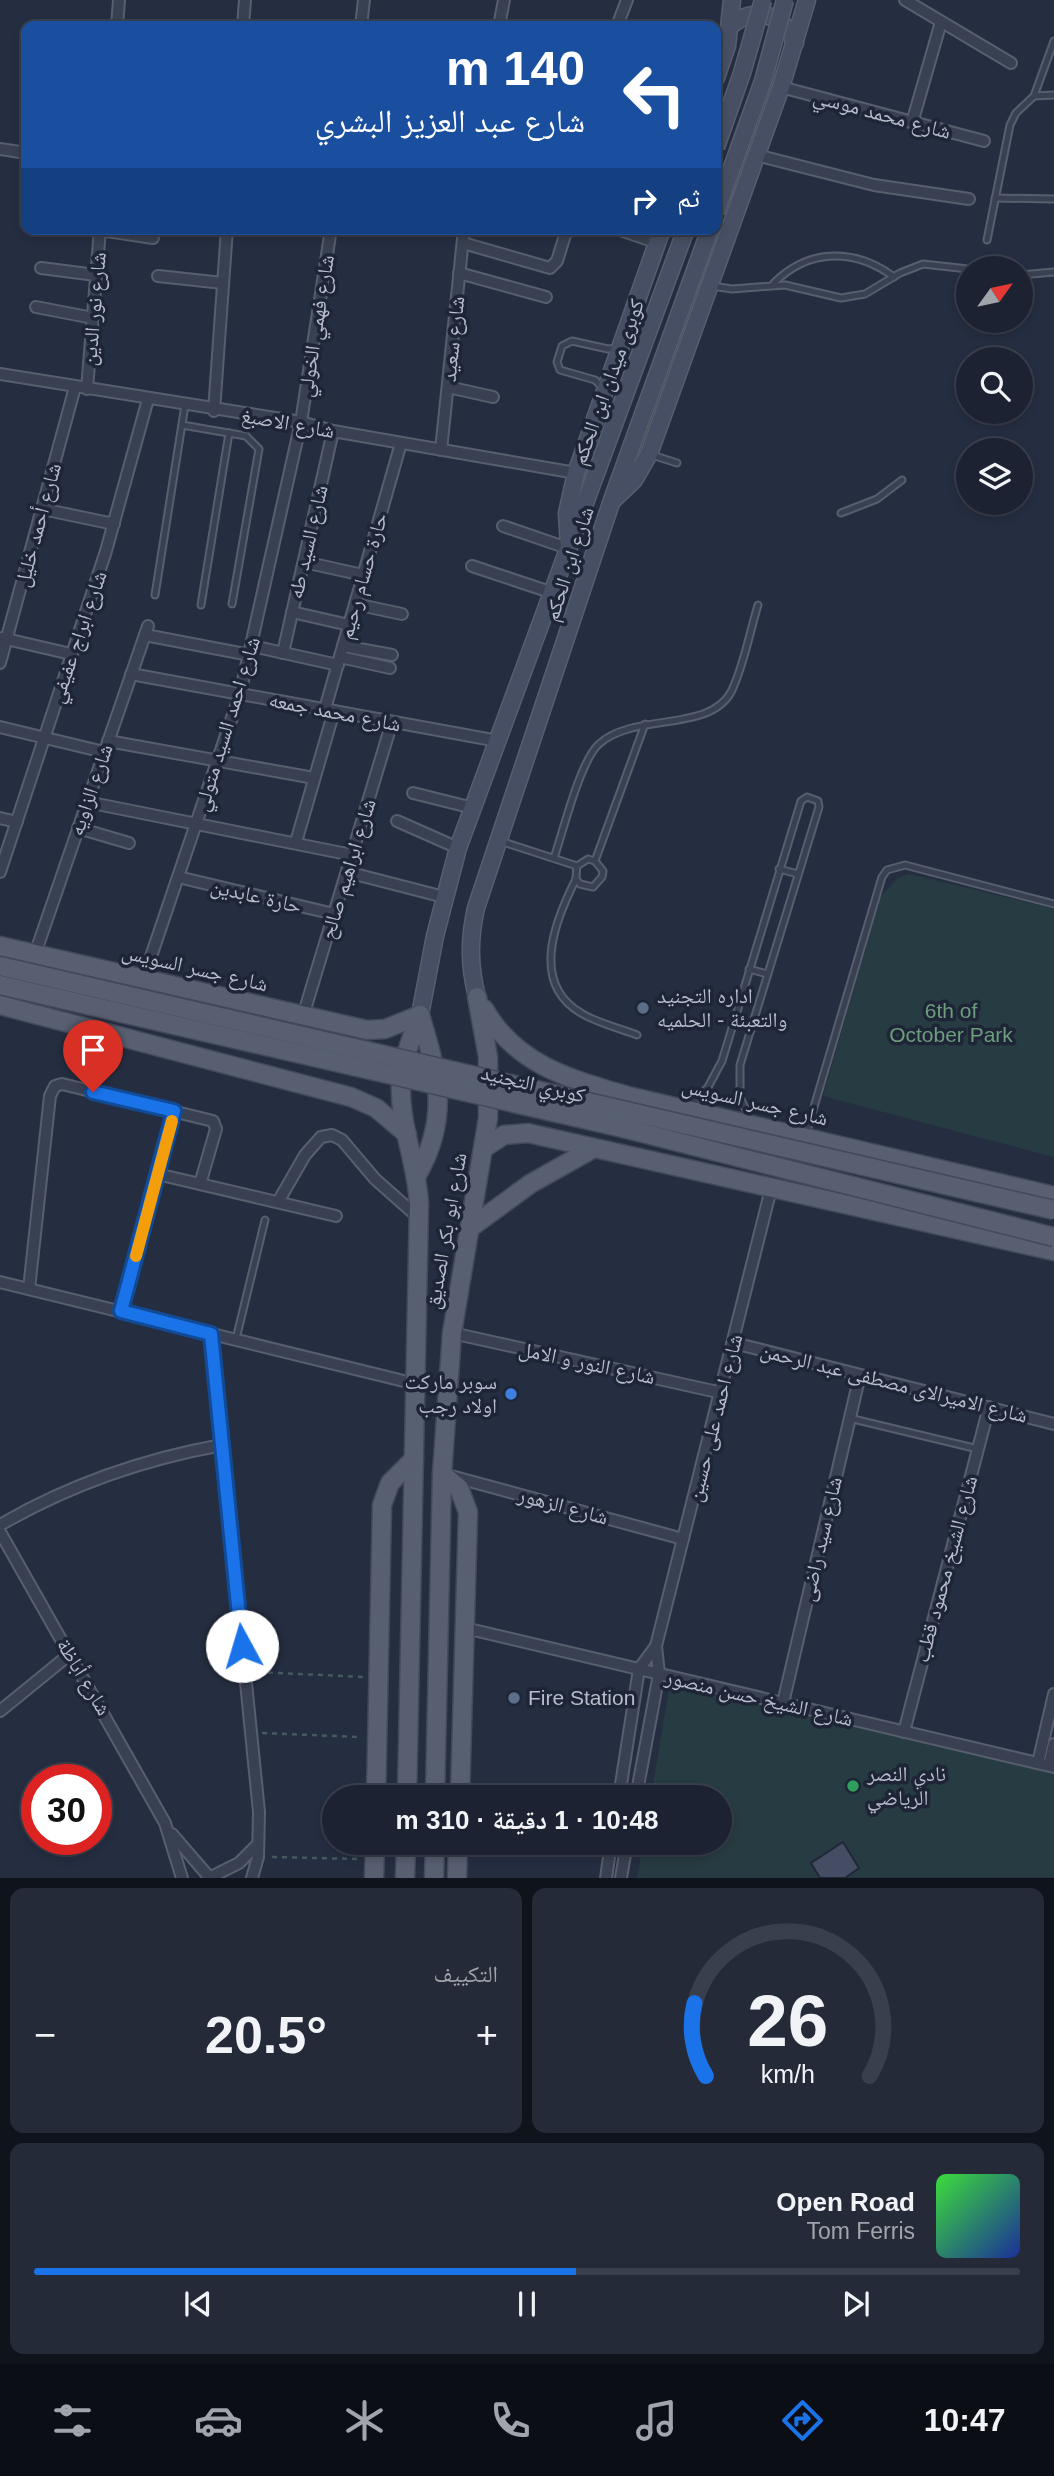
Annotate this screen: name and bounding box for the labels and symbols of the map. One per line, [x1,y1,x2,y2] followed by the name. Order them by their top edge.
[809,84,953,148] street label: شارع محمد موسي
[77,251,112,367] street label: شارع نور الدين
[293,253,343,399] street label: شارع فهمي الخولي
[956,256,1032,332] north arrow
[437,295,470,383] street label: شارع سعيد
[567,295,651,469] street label: كوبرى ميدان ابن الحكم
[239,403,337,444] street label: شارع الاصبغ
[9,460,67,590] street label: شارع أحمد خليل
[283,483,334,601] street label: شارع السيد طه
[539,504,601,625] street label: شارع ابن الحكم
[334,510,394,642] street label: حارة حسام رحيم
[44,568,116,708] street label: شارع ابراج عفيفي
[189,634,269,815] street label: شارع احمد السيد متولي
[267,687,403,738] street label: شارع محمد جمعه
[64,741,119,839] street label: شارع الزاويه
[315,796,383,943] street label: شارع ابراهيم صالح
[208,874,304,919] street label: حارة عابدين
[119,940,270,997] street label: شارع جسر السويس
[657,984,787,1032] place label: اداره التجنيد والتعبئة - الحلميه
[889,999,1013,1046] park label: 6th of October Park
[635,1000,651,1016] marker: اداره التجنيد والتعبئة - الحلميه
[63,1020,123,1092] pin
[478,1060,588,1112] street label: كوبري التجنيد
[679,1074,830,1131] street label: شارع جسر السويس
[420,1151,473,1311] street label: شارع ابو بكر الصديق
[683,1332,748,1504] street label: شارع احمد على حسين
[516,1337,657,1390] street label: شارع النور و الامل
[758,1338,1030,1429] street label: شارع الاميرالاى مصطفى عبد الرحمن
[404,1370,497,1418] place label: سوبر ماركت اولاد رجب
[503,1386,519,1402] marker: سوبر ماركت اولاد رجب
[910,1473,983,1665] street label: شارع الشيخ محمود قطب
[795,1474,848,1604] street label: شارع سيد راضى
[514,1482,611,1531] street label: شارع الزهور
[205,1609,279,1683] position arrow
[51,1634,117,1720] street label: شارع أباظة
[662,1664,855,1732] street label: شارع الشيخ حسن منصور
[528,1686,635,1709] place label: Fire Station
[506,1690,522,1706] marker: Fire Station
[866,1762,946,1814] place label: نادي النصر الرياضي
[21,1764,112,1855] speed limit sign: 30
[845,1778,861,1794] marker: نادي النصر الرياضي

